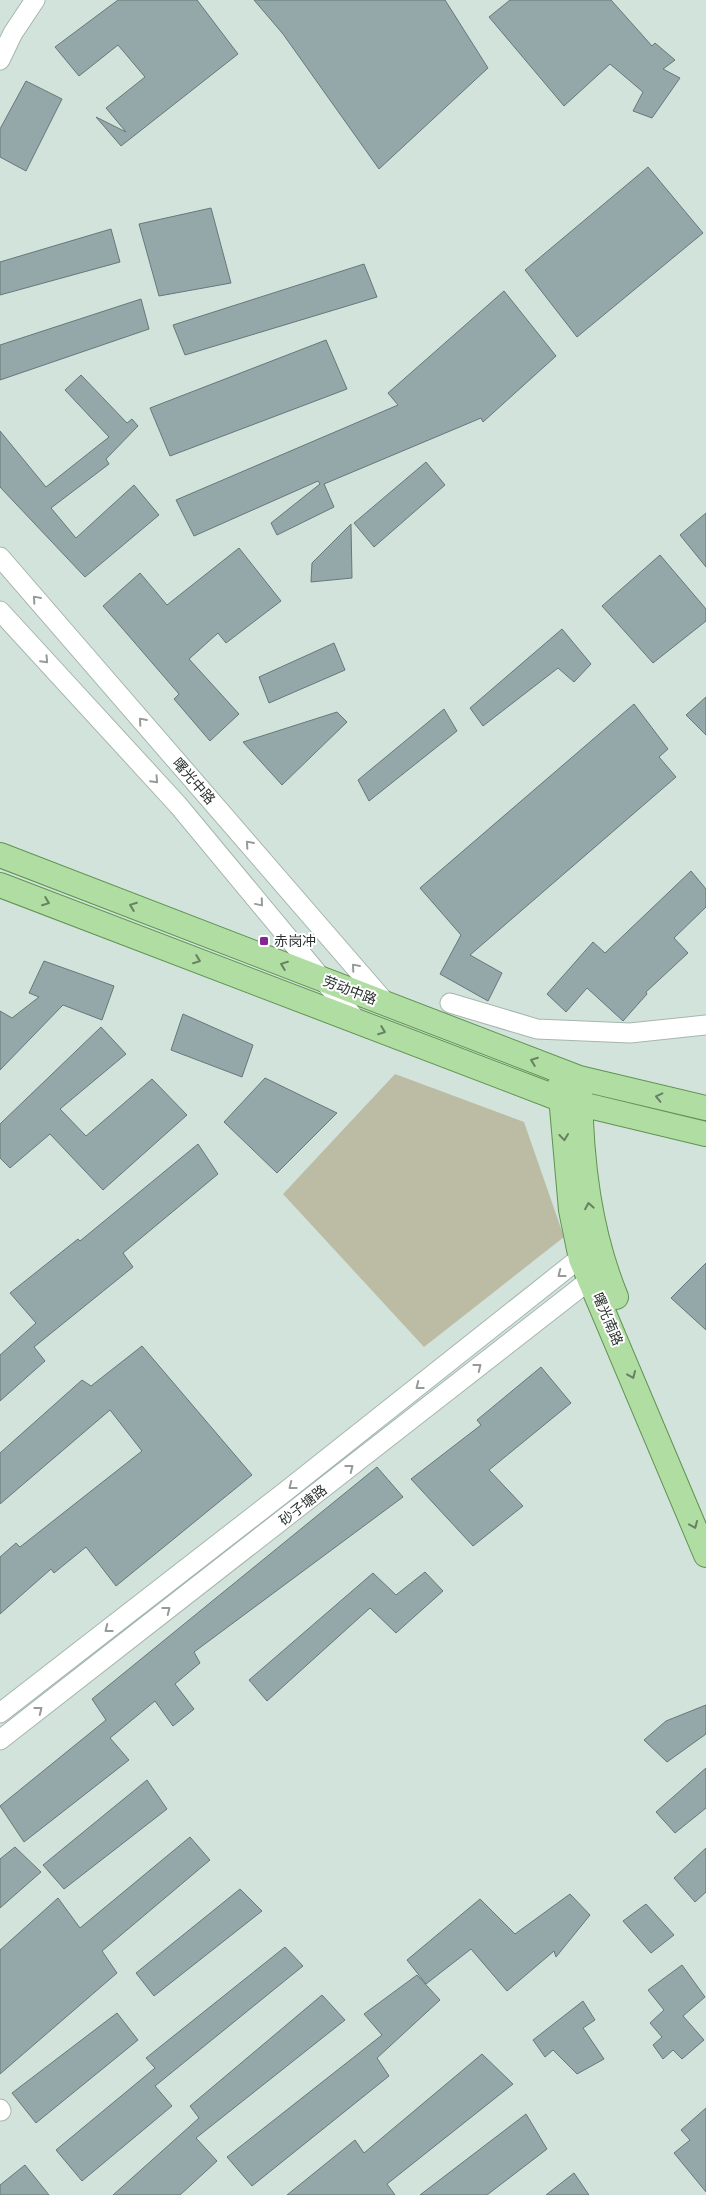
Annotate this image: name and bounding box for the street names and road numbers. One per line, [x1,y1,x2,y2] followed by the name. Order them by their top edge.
[170,755,218,807] street label: 曙光中路
[321,972,379,1008] street label: 劳动中路
[590,1290,626,1348] street label: 曙光南路
[276,1481,330,1529] street label: 砂子塘路

